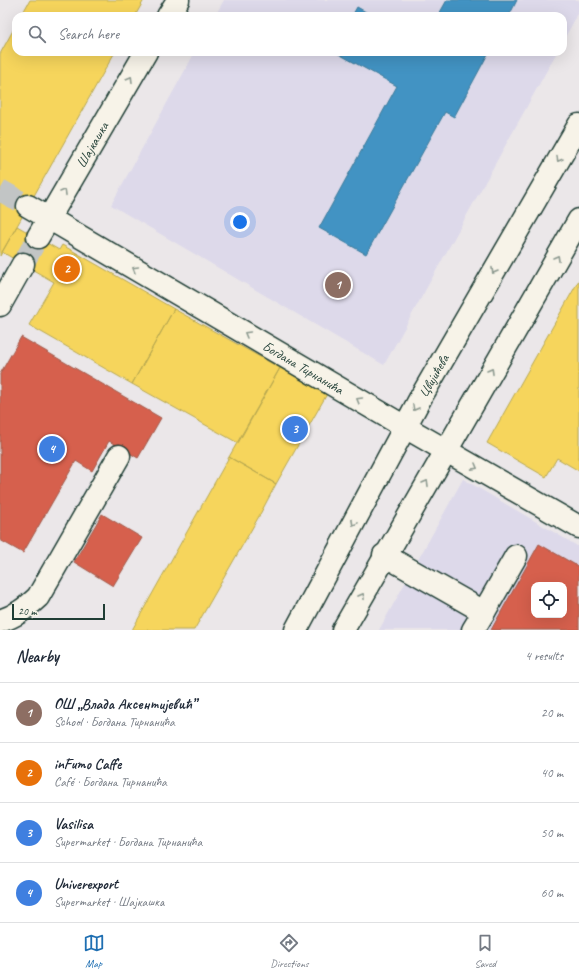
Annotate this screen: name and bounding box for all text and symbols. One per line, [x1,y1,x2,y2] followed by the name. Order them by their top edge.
[12,12,567,56] search box
[26,23,48,45] icon: search
[58,25,119,44] text: Search here
[125,76,133,83] one-way arrow
[72,118,113,171] street label: Шајкашка
[557,155,564,162] one-way arrow
[60,188,67,196] one-way arrow
[230,212,250,232] your location
[54,254,80,284] pin: 2
[552,255,559,262] one-way arrow
[132,266,139,273] one-way arrow
[492,267,499,274] one-way arrow
[325,270,351,300] pin: 1
[244,332,251,339] one-way arrow
[260,337,347,398] street label: Богдана Тирнанића
[415,351,453,400] street label: Цвијићева
[487,368,494,375] one-way arrow
[356,397,363,405] one-way arrow
[412,404,420,411] one-way arrow
[282,414,308,444] pin: 3
[39,434,65,464] pin: 4
[471,463,478,470] one-way arrow
[422,480,429,487] one-way arrow
[351,519,358,526] one-way arrow
[531,582,567,618] map controls
[531,582,567,618] button: locate
[357,593,364,600] one-way arrow
[12,602,105,621] scale bar
[18,604,37,618] text: 20 m
[16,646,59,667] text: Nearby
[525,648,563,664] text: 4 results
[54,695,196,714] text: ОШ „Влада Аксентијевић”
[26,705,32,721] text: 1
[541,705,563,721] text: 20 m
[54,714,175,730] text: School · Богдана Тирнанића
[54,755,121,774] text: inFumo Caffe
[26,765,32,781] text: 2
[541,765,563,781] text: 40 m
[54,774,167,790] text: Café · Богдана Тирнанића
[54,815,93,834] text: Vasilisa
[26,825,32,841] text: 3
[541,825,563,841] text: 50 m
[54,834,202,850] text: Supermarket · Богдана Тирнанића
[54,875,118,894] text: Univerexport
[26,885,32,901] text: 4
[541,885,563,901] text: 60 m
[54,894,164,910] text: Supermarket · Шајкашка
[83,932,105,970] tab: Map
[270,932,309,970] tab: Directions
[474,932,496,970] tab: Saved

